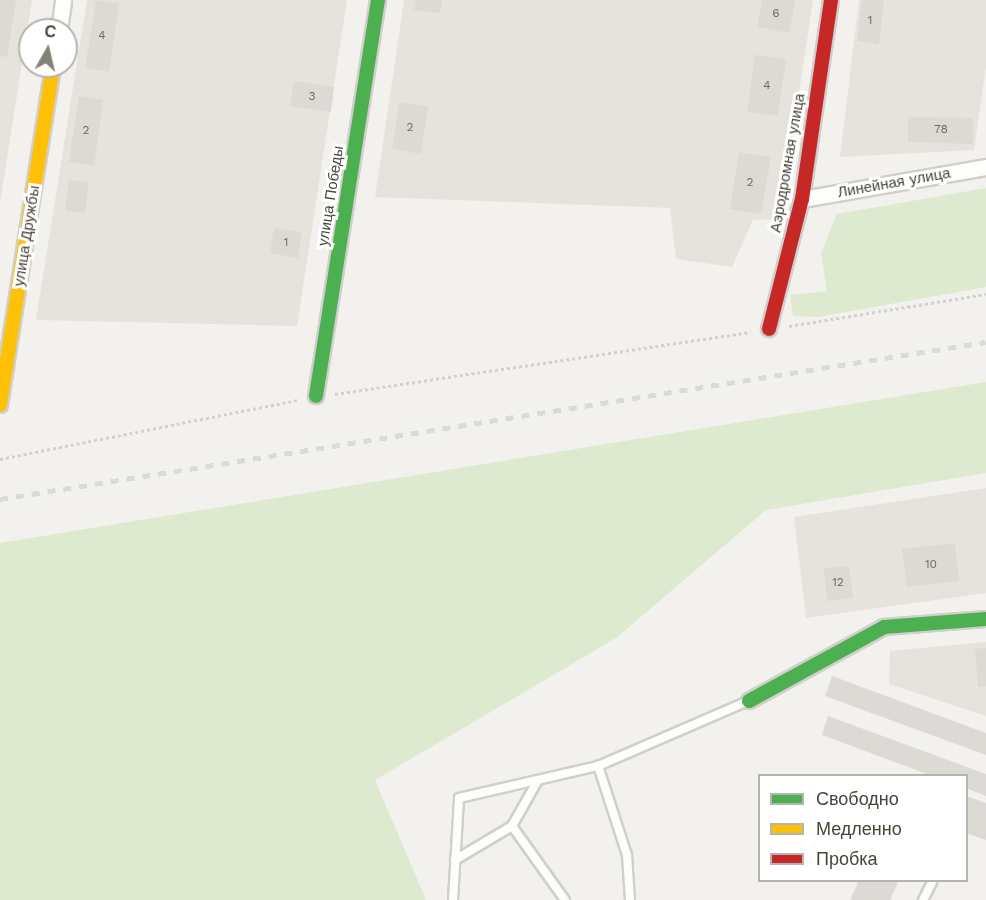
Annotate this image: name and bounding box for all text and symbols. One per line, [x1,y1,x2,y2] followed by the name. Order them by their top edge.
[772,7,780,21] house number: 6
[868,14,872,28] house number: 1
[18,18,78,78] north arrow
[43,21,57,42] text: С
[98,29,106,43] house number: 4
[763,79,771,93] house number: 4
[309,90,315,104] house number: 3
[767,92,809,234] street label: Аэродромная улица
[407,121,413,135] house number: 2
[934,123,948,137] house number: 78
[83,124,89,138] house number: 2
[314,144,348,248] street label: улица Победы
[836,164,952,202] street label: Линейная улица
[747,176,753,190] house number: 2
[10,184,44,288] street label: улица Дружбы
[284,236,288,250] house number: 1
[925,558,937,572] house number: 10
[832,576,844,590] house number: 12
[758,774,968,882] legend
[816,788,899,809] text: Свободно
[816,818,902,839] text: Медленно
[816,848,878,869] text: Пробка

